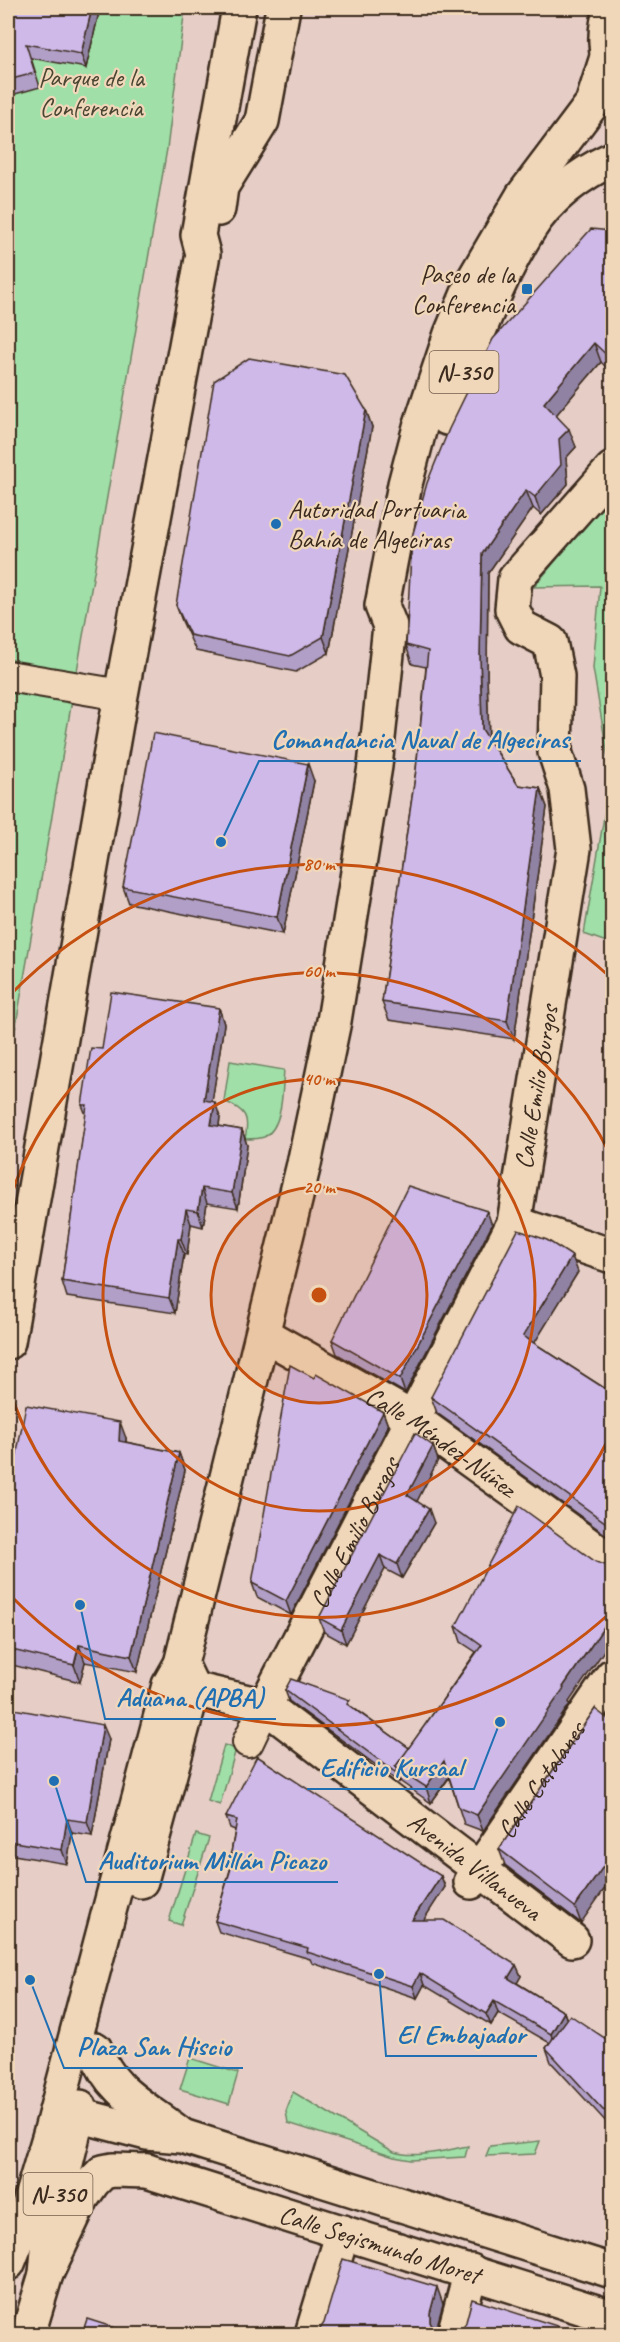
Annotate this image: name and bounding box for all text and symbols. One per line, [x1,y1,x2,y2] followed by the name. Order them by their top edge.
[38,61,145,124] park label: Parque de la Conferencia
[412,258,517,321] place label: Paseo de la Conferencia
[520,282,534,296] marker: Paseo de la Conferencia
[430,351,498,393] road number: N-350
[288,493,467,556] place label: Autoridad Portuaria Bahía de Algeciras
[269,517,283,531] marker: Autoridad Portuaria Bahía de Algeciras
[259,716,581,761] callout: Comandancia Naval de Algeciras
[271,722,572,756] text: Comandancia Naval de Algeciras
[304,853,336,875] text: 80 m
[303,960,336,982] text: 60 m
[507,1001,566,1171] street label: Calle Emilio Burgos
[304,1068,336,1090] text: 40 m
[304,1176,336,1198] text: 20 m
[309,1285,329,1305] centre of rings
[360,1379,525,1506] street label: Calle Méndez-Núñez
[302,1450,408,1614] street label: Calle Emilio Burgos
[105,1674,276,1719] callout: Aduana (APBA)
[116,1680,266,1714] text: Aduana (APBA)
[490,1713,594,1845] street label: Calle Catalanes
[307,1744,474,1789] callout: Edificio Kursaal
[320,1750,468,1784] text: Edificio Kursaal
[401,1805,549,1929] street label: Avenida Villanueva
[86,1837,338,1882] callout: Auditorium Millán Picazo
[98,1843,328,1877] text: Auditorium Millán Picazo
[386,2011,537,2056] callout: El Embajador
[397,2017,528,2051] text: El Embajador
[64,2023,243,2068] callout: Plaza San Hiscio
[77,2029,233,2063] text: Plaza San Hiscio
[23,2173,92,2215] road number: N-350
[275,2198,487,2293] street label: Calle Segismundo Moret

